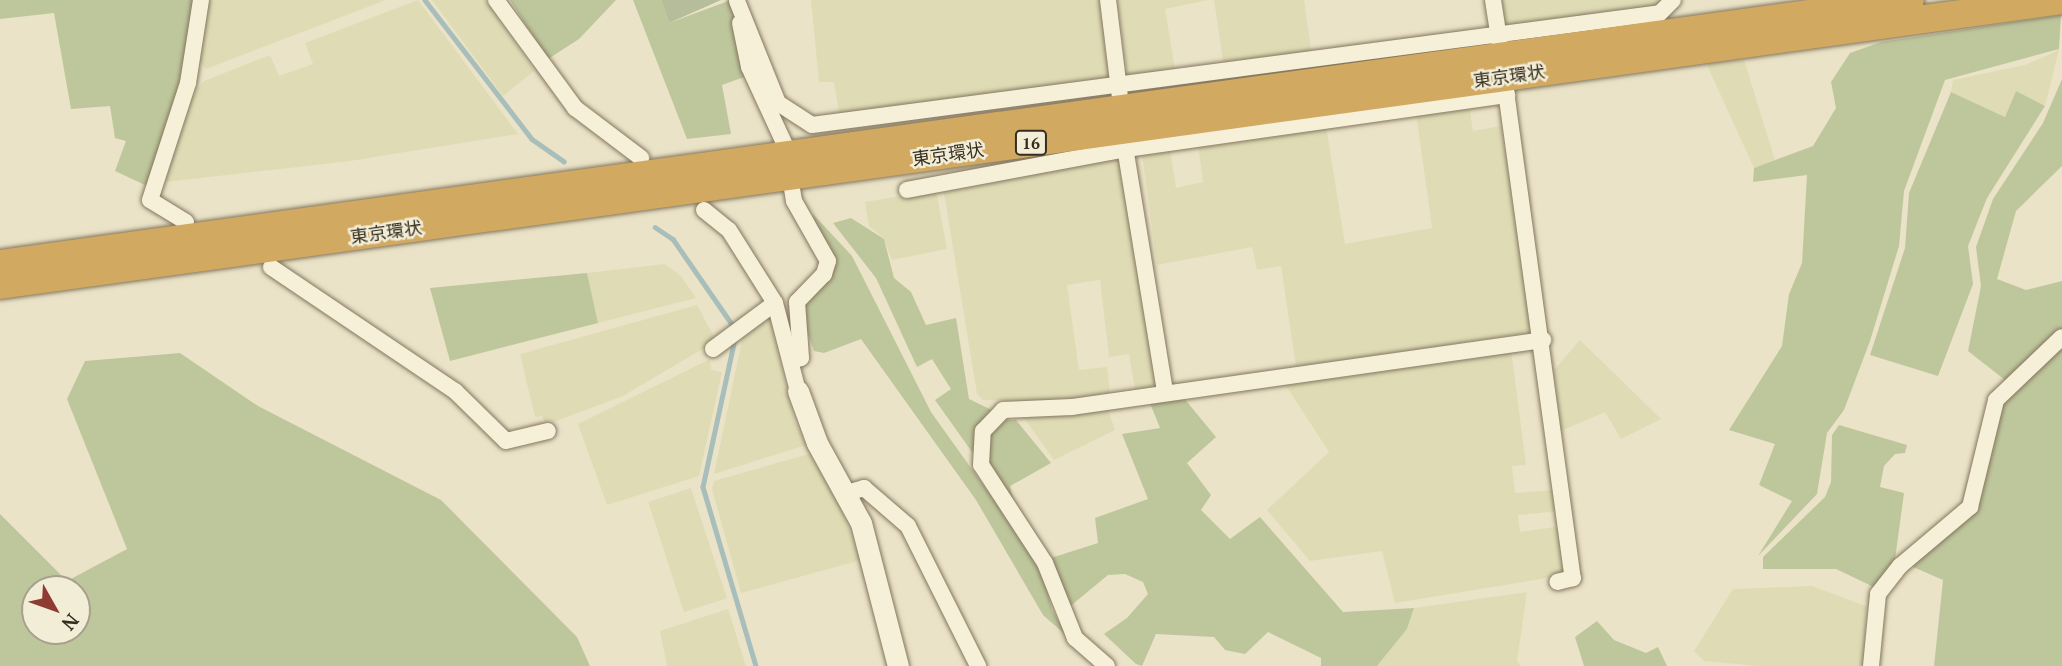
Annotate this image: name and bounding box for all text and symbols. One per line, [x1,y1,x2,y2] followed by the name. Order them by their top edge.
[1472,60,1546,92] street label: 東京環状
[1014,130,1048,155] road number: 16
[911,138,985,170] street label: 東京環状
[349,216,423,248] street label: 東京環状
[21,575,91,645] north arrow
[57,609,85,636] text: N

